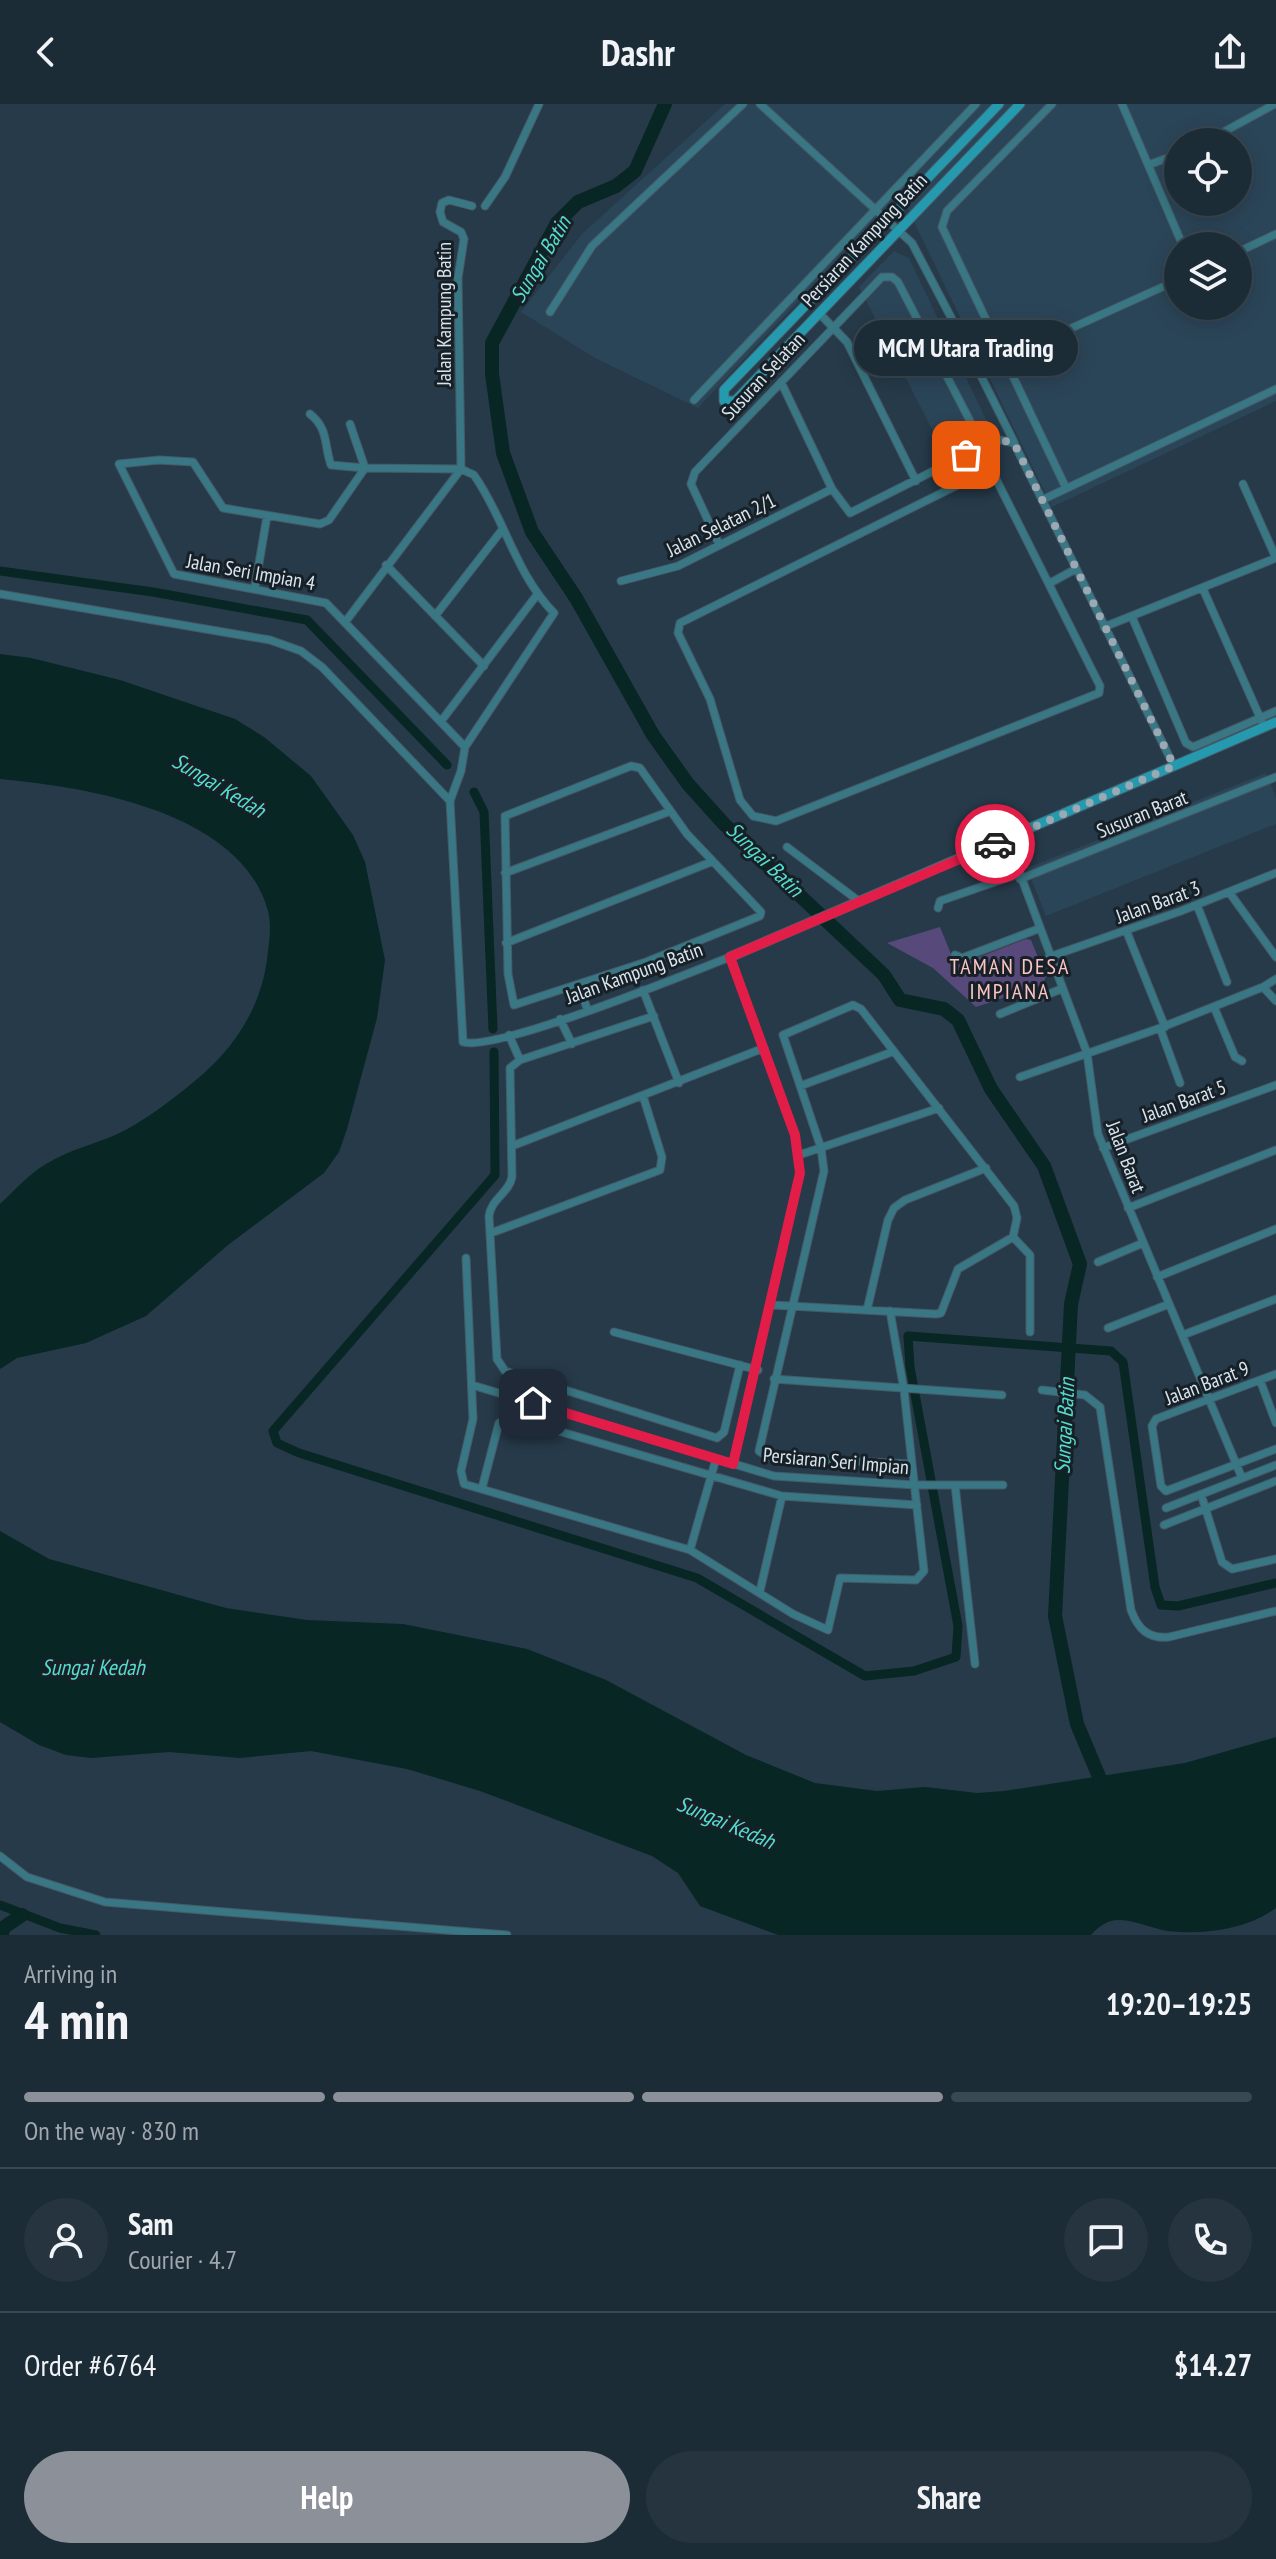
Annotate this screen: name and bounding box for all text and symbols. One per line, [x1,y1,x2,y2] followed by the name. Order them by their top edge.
[601,29,675,76] text: Dashr
[24,30,68,74] icon: back
[1208,30,1252,74] icon: share
[1164,128,1252,320] map controls
[1164,128,1252,216] button: locate
[795,168,933,312] street label: Persiaran Kampung Batin
[503,209,577,307] water label: Sungai Batin
[1164,232,1252,320] button: layers
[431,242,457,387] street label: Jalan Kampung Batin
[854,319,1078,375] callout: MCM Utara Trading
[716,327,810,425] street label: Susuran Selatan
[878,331,1054,364] text: MCM Utara Trading
[932,421,1000,489] pin
[944,433,988,477] icon: bag
[661,487,780,563] street label: Jalan Selatan 2/1
[184,548,317,596] street label: Jalan Seri Impian 4
[167,746,272,824] water label: Sungai Kedah
[1093,784,1192,844] street label: Susuran Barat
[955,804,1035,884] courier
[721,816,810,903] water label: Sungai Batin
[973,822,1017,866] icon: car
[1111,875,1204,930] street label: Jalan Barat 3
[561,936,706,1010] street label: Jalan Kampung Batin
[950,952,1070,1005] district label: TAMAN DESA IMPIANA
[1137,1074,1230,1129] street label: Jalan Barat 5
[1100,1116,1152,1197] street label: Jalan Barat
[1160,1355,1253,1411] street label: Jalan Barat 9
[499,1369,567,1437] pin
[1048,1376,1081,1475] water label: Sungai Batin
[511,1381,555,1425] icon: home
[762,1442,910,1480] street label: Persiaran Seri Impian
[41,1653,146,1681] water label: Sungai Kedah
[673,1789,780,1856] water label: Sungai Kedah
[24,1957,117,1990] text: Arriving in
[1106,1984,1252,2023] text: 19:20–19:25
[24,1986,129,2053] text: 4 min
[24,2114,199,2147] text: On the way · 830 m
[24,2198,108,2282] button: person
[1064,2198,1148,2282] button: chat
[1168,2198,1252,2282] button: phone
[128,2204,173,2243] text: Sam
[128,2243,237,2276] text: Courier · 4.7
[24,2345,156,2384] text: Order #6764
[1174,2345,1252,2384] text: $14.27
[24,2451,630,2543] button: Help
[646,2451,1252,2543] button: Share

